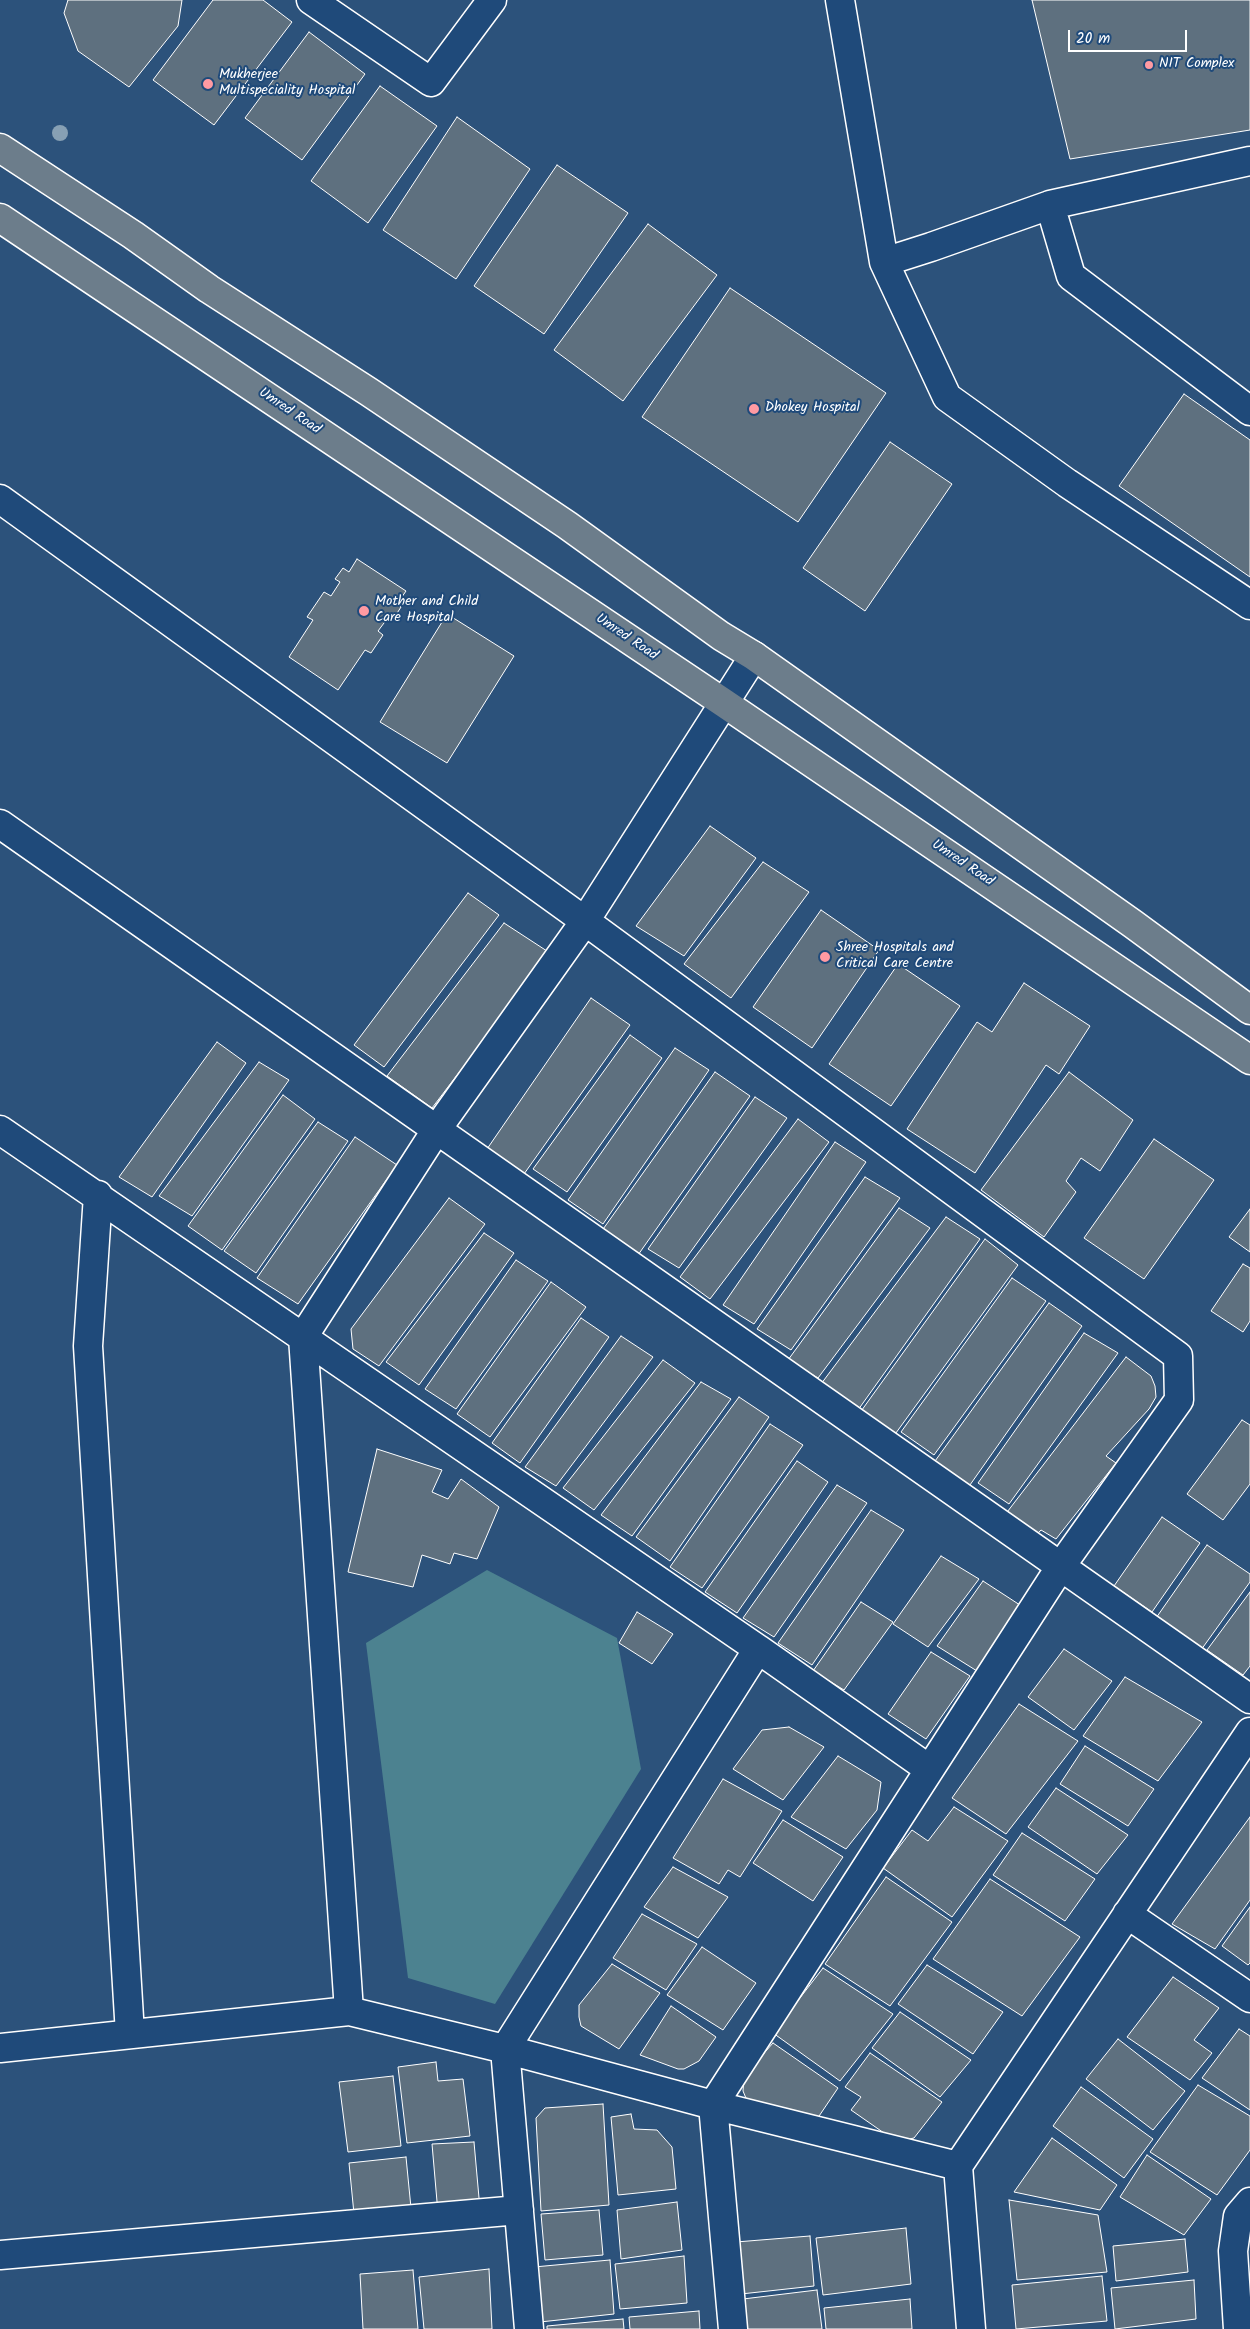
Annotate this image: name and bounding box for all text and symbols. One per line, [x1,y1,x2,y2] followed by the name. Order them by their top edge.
[1070,20,1189,52] scale bar
[1076,27,1110,51] text: 20 m
[1159,57,1234,73] place label: NIT Complex
[1143,59,1155,71] marker: NIT Complex
[219,68,356,100] place label: Mukherjee Multispeciality Hospital
[201,77,215,91] marker: Mukherjee Multispeciality Hospital
[255,385,323,439] street label: Umred Road
[765,401,860,417] place label: Dhokey Hospital
[747,402,761,416] marker: Dhokey Hospital
[375,595,478,628] place label: Mother and Child Care Hospital
[357,604,371,618] marker: Mother and Child Care Hospital
[592,611,660,665] street label: Umred Road
[928,837,996,891] street label: Umred Road
[836,941,954,974] place label: Shree Hospitals and Critical Care Centre
[818,950,832,964] marker: Shree Hospitals and Critical Care Centre

